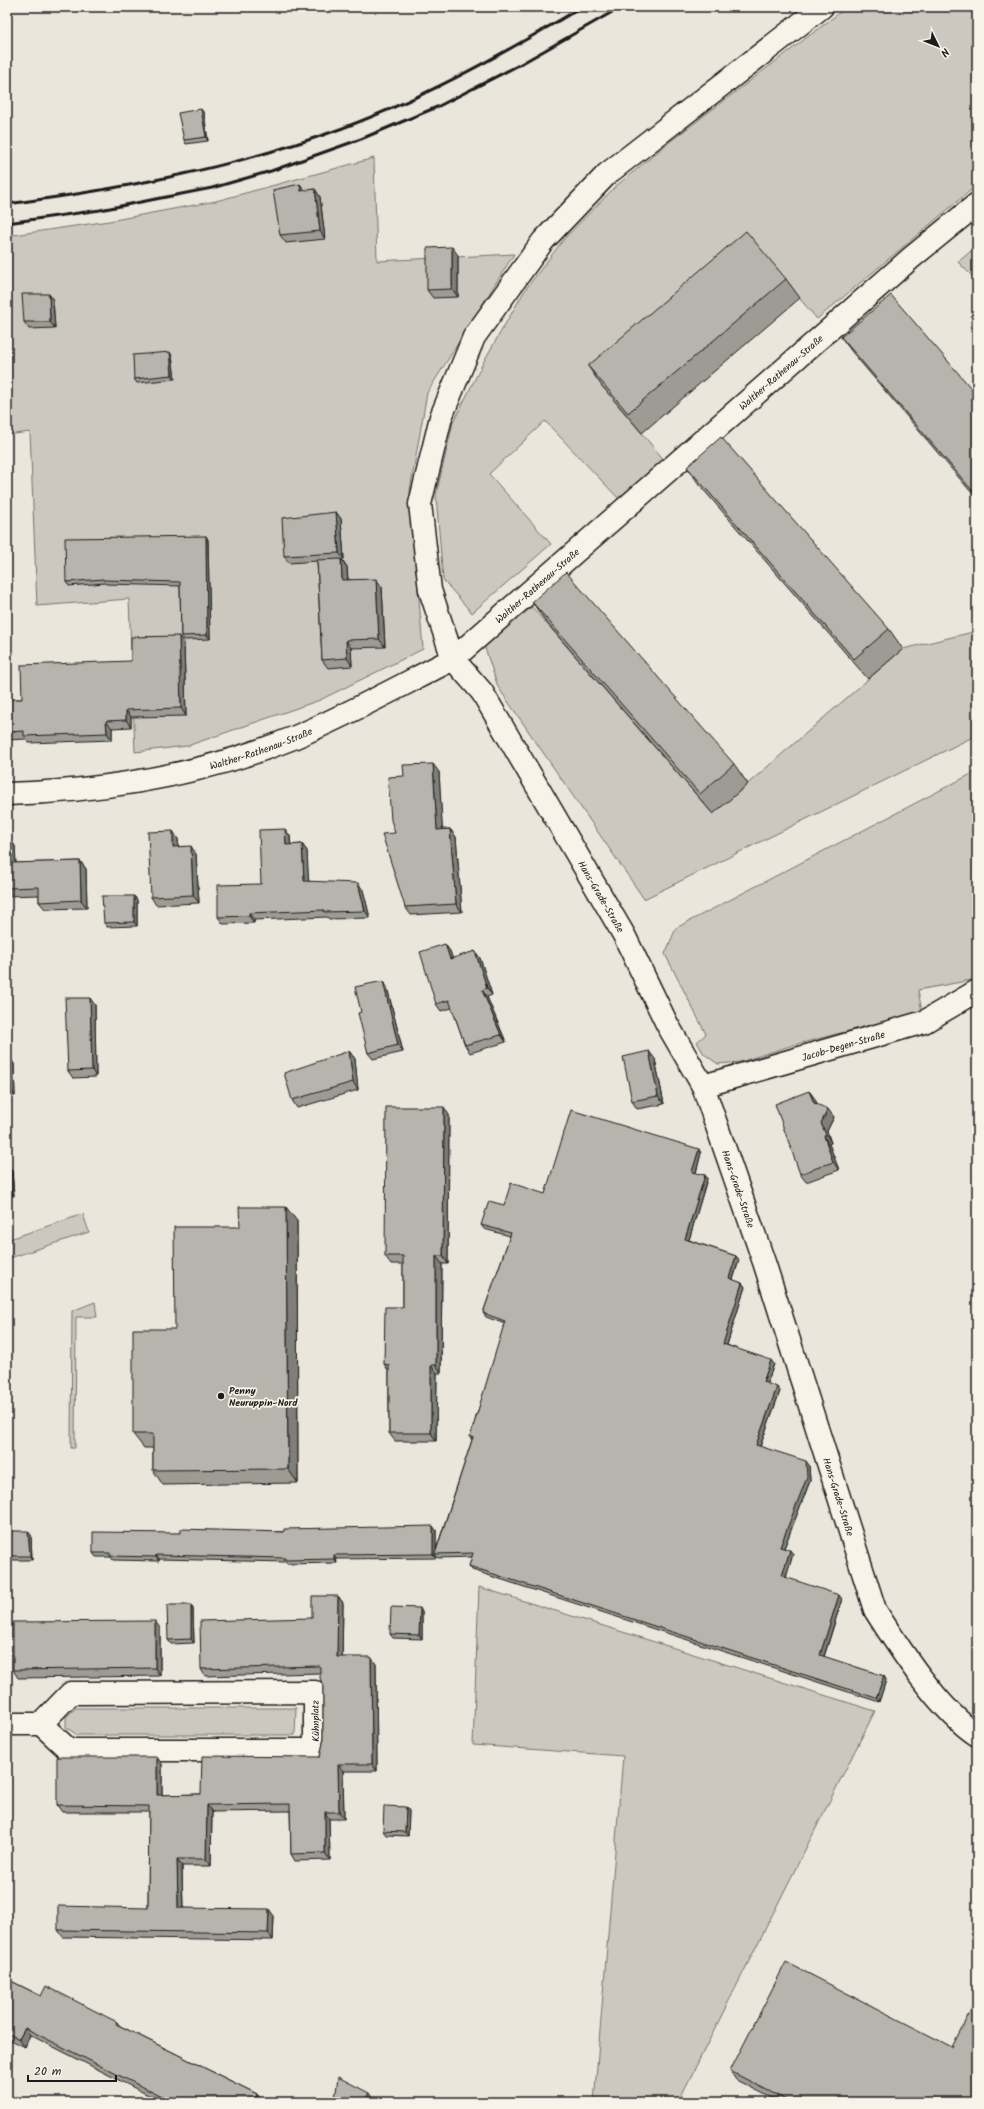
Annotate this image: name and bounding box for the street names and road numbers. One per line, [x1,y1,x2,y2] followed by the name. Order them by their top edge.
[735,331,828,414] street label: Walther-Rathenau-Straße
[492,544,584,628] street label: Walther-Rathenau-Straße
[208,723,315,775] street label: Walther-Rathenau-Straße
[573,858,628,936] street label: Hans-Grade-Straße
[800,1027,887,1066] street label: Jacob-Degen-Straße
[717,1148,759,1231] street label: Hans-Grade-Straße
[818,1456,858,1539] street label: Hans-Grade-Straße
[308,1699,324,1742] street label: Kühnplatz

